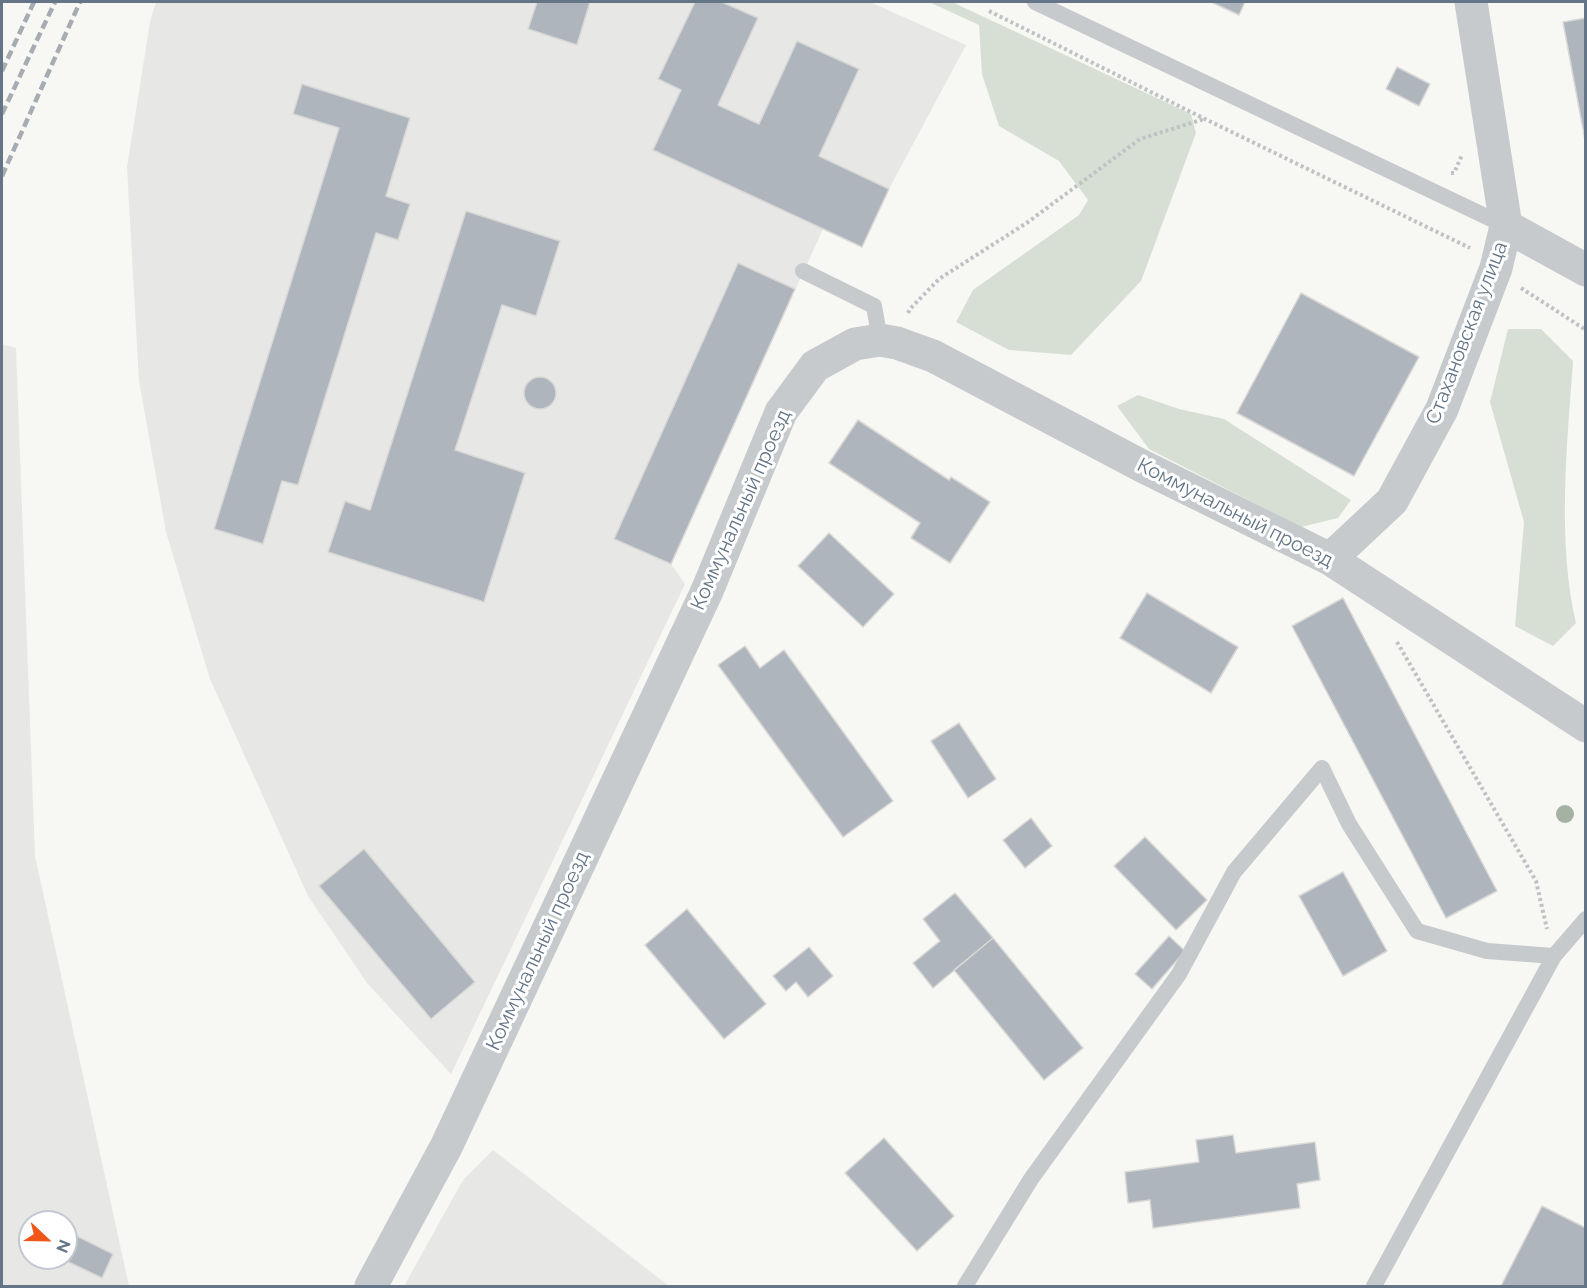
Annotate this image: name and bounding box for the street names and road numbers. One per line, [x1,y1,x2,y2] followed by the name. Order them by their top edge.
[1421,238,1513,428] street label: Стахановская улица
[686,406,796,614] street label: Коммунальный проезд
[1133,453,1337,573] street label: Коммунальный проезд
[481,848,595,1054] street label: Коммунальный проезд

